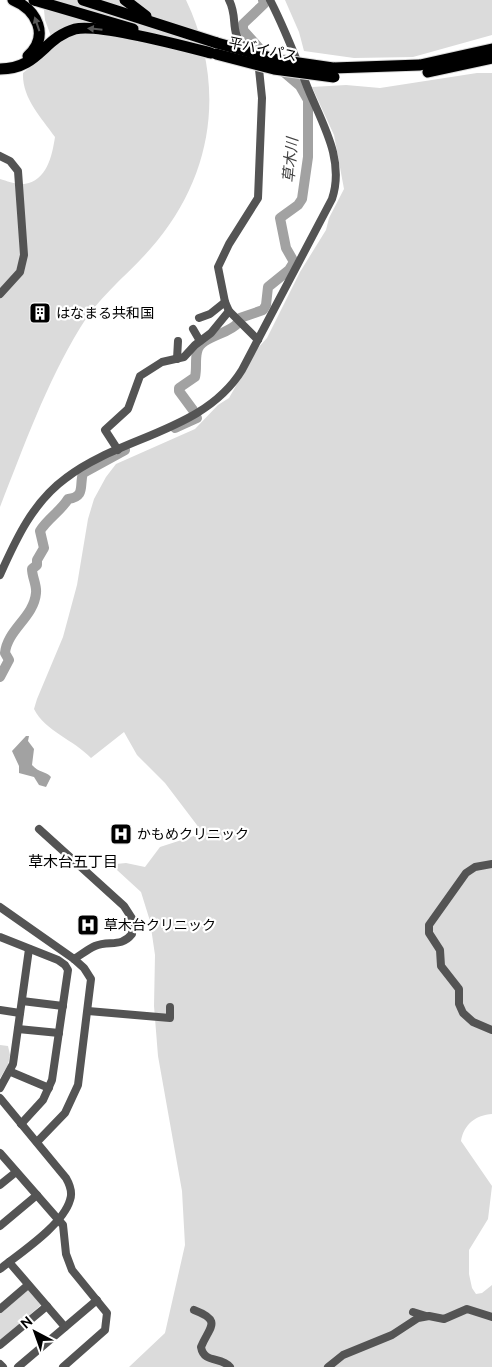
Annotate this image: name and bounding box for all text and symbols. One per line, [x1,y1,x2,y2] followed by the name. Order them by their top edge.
[33,16,41,31] one-way arrow
[86,25,102,33] one-way arrow
[227,34,299,64] street label: 平バイパス
[280,135,301,183] water label: 草木川
[28,301,52,325] building icon: はなまる共和国
[56,305,154,321] place label: はなまる共和国
[109,822,133,846] hospital icon: かもめクリニック
[137,826,249,842] place label: かもめクリニック
[28,853,118,870] district label: 草木台五丁目
[76,913,100,937] hospital icon: 草木台クリニック
[104,917,216,933] place label: 草木台クリニック
[10,1307,60,1357] north arrow
[17,1313,36,1332] text: N

